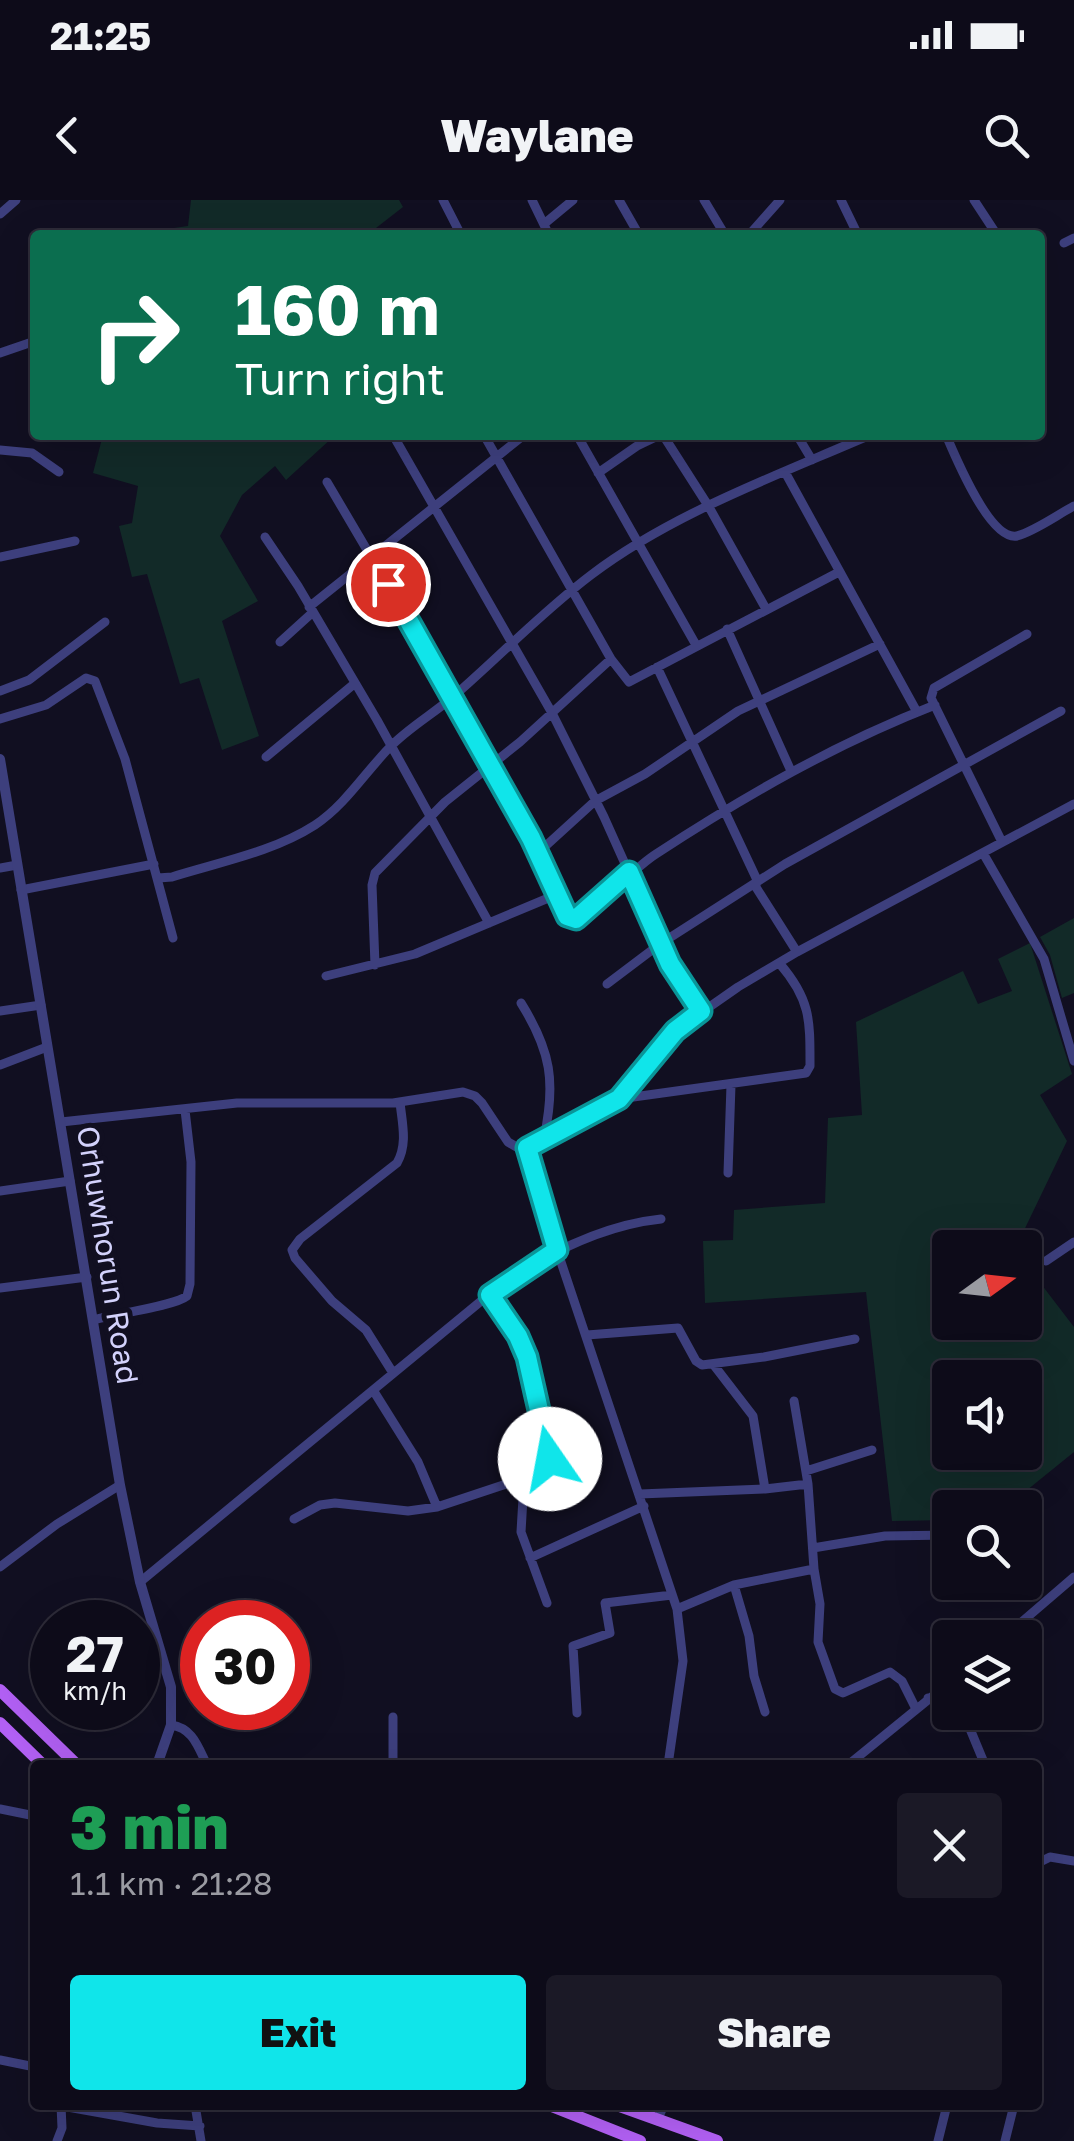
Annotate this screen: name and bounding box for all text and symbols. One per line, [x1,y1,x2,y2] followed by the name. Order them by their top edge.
[50,13,151,58] text: 21:25
[40,108,95,163] icon: back
[440,108,634,162] text: Waylane
[979,108,1034,163] icon: search
[235,266,440,350] text: 160 m
[70,270,200,400] icon: right
[235,351,445,405] text: Turn right
[346,542,431,627] pin
[361,557,416,612] icon: arrive
[70,1124,146,1386] street label: Orhuwhorun Road
[932,1230,1042,1340] north arrow
[932,1230,1042,1730] map controls
[932,1360,1042,1470] button: sound
[498,1407,602,1511] position arrow
[932,1490,1042,1600] button: search
[180,1600,310,1730] speed limit sign: 30
[932,1620,1042,1730] button: layers
[66,1623,124,1683] text: 27
[63,1675,127,1706] text: km/h
[70,1790,229,1862] text: 3 min
[897,1793,1002,1898] button: close
[70,1864,272,1902] text: 1.1 km · 21:28
[70,1975,526,2090] button: Exit
[546,1975,1002,2090] button: Share

